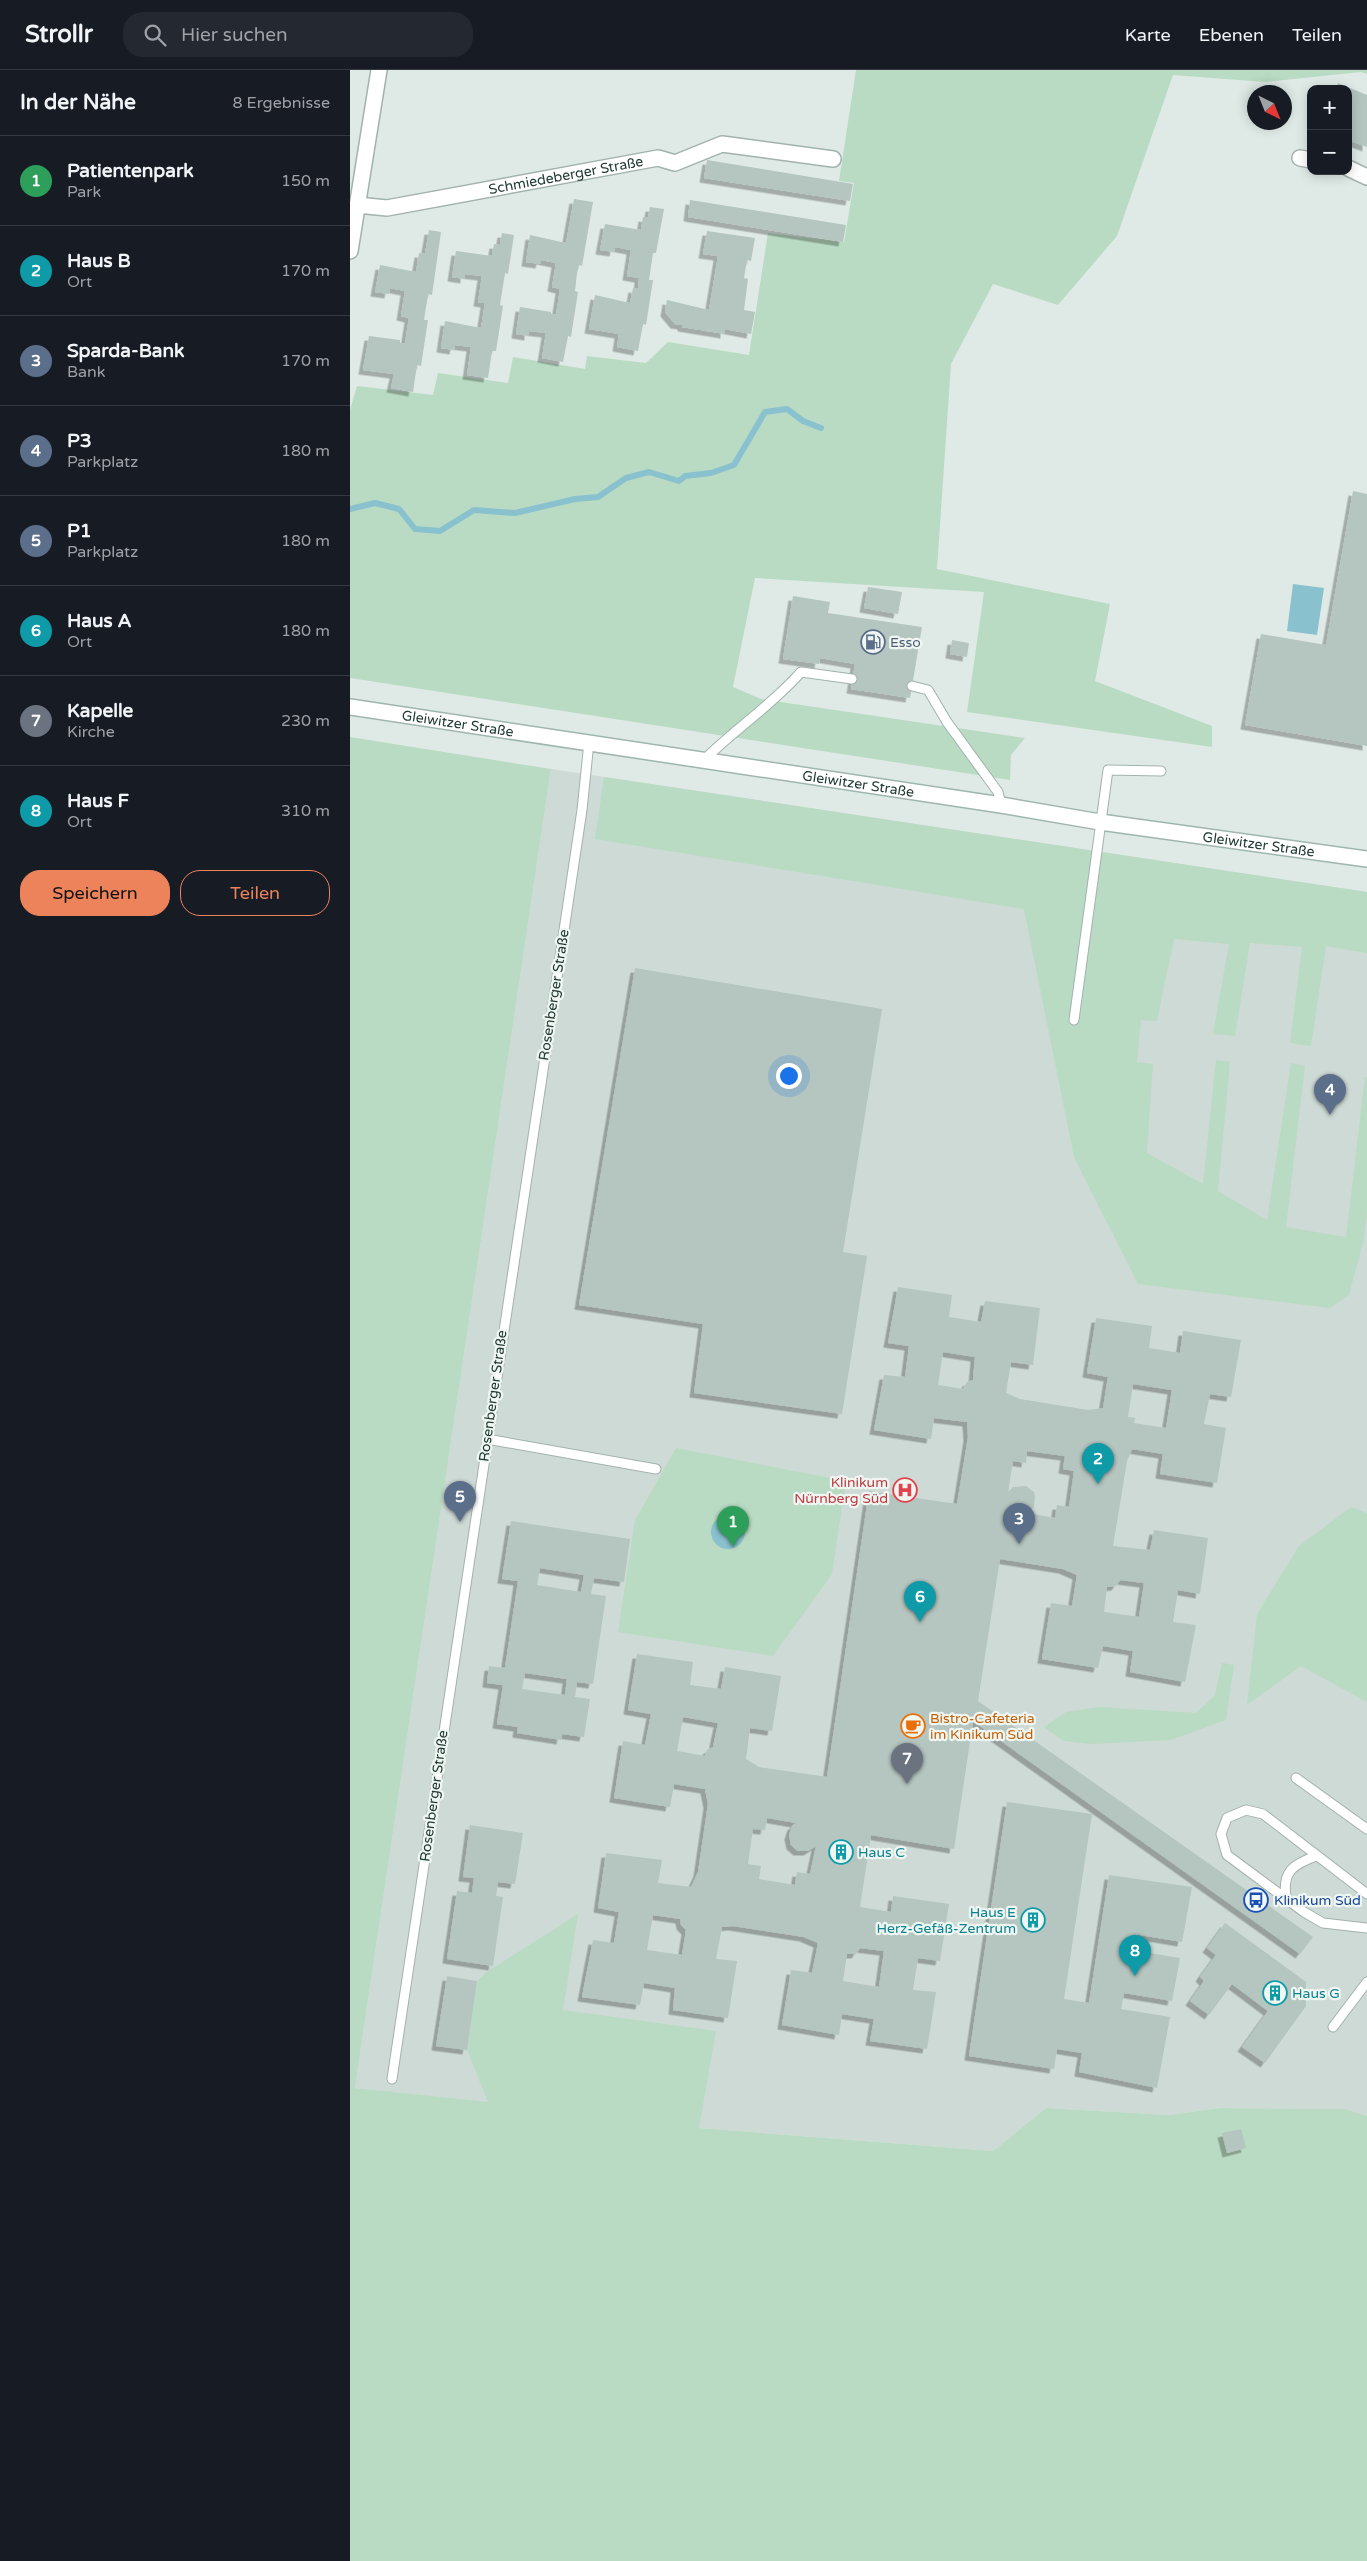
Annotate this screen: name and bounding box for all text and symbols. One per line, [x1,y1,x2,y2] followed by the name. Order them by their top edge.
[123,12,473,57] search box
[25,20,93,49] text: Strollr
[141,21,169,49] icon: search
[181,24,288,46] text: Hier suchen
[1125,24,1171,46] text: Karte
[1199,24,1264,46] text: Ebenen
[1292,24,1342,46] text: Teilen
[1247,85,1292,130] north arrow
[1307,85,1352,175] map controls
[1307,85,1352,130] button: +
[20,90,136,115] text: In der Nähe
[232,93,330,113] text: 8 Ergebnisse
[1307,130,1352,175] button: −
[487,152,645,198] street label: Schmiedeberger Straße
[67,160,194,182] text: Patientenpark
[31,171,41,191] text: 1
[281,171,330,191] text: 150 m
[67,182,101,202] text: Park
[67,250,131,272] text: Haus B
[31,261,41,281] text: 2
[281,261,330,281] text: 170 m
[67,272,92,292] text: Ort
[67,340,184,362] text: Sparda-Bank
[31,351,41,371] text: 3
[281,351,330,371] text: 170 m
[67,362,106,382] text: Bank
[67,430,92,452] text: P3
[31,441,41,461] text: 4
[281,441,330,461] text: 180 m
[67,452,138,472] text: Parkplatz
[67,520,92,542] text: P1
[31,531,41,551] text: 5
[281,531,330,551] text: 180 m
[67,542,138,562] text: Parkplatz
[67,610,132,632] text: Haus A
[31,621,41,641] text: 6
[281,621,330,641] text: 180 m
[860,629,886,655] fuel station icon: Esso
[67,632,92,652] text: Ort
[890,634,921,651] place label: Esso
[67,700,133,722] text: Kapelle
[401,706,515,740] street label: Gleiwitzer Straße
[31,711,41,731] text: 7
[281,711,330,731] text: 230 m
[67,722,115,742] text: Kirche
[801,767,915,800] street label: Gleiwitzer Straße
[67,790,129,812] text: Haus F
[31,801,41,821] text: 8
[281,801,330,821] text: 310 m
[67,812,92,832] text: Ort
[1202,828,1316,860] street label: Gleiwitzer Straße
[20,870,170,916] button: Speichern
[180,870,330,916] button: Teilen
[535,928,573,1062] street label: Rosenberger Straße
[776,1063,802,1089] your location
[1314,1074,1346,1115] pin: 4
[475,1329,511,1463] street label: Rosenberger Straße
[1082,1443,1114,1484] pin: 2
[794,1474,888,1507] place label: Klinikum Nürnberg Süd
[892,1477,918,1503] hospital icon: Klinikum Nürnberg Süd
[444,1481,476,1522] pin: 5
[1003,1503,1035,1544] pin: 3
[717,1506,749,1547] pin: 1
[904,1581,936,1622] pin: 6
[930,1710,1035,1743] place label: Bistro-Cafeteria im Kinikum Süd
[900,1713,926,1739] cafe icon: Bistro-Cafeteria im Kinikum Süd
[416,1729,452,1863] street label: Rosenberger Straße
[891,1743,923,1784] pin: 7
[828,1839,854,1865] building icon: Haus C
[858,1844,905,1861] place label: Haus C
[1243,1887,1269,1913] bus stop icon: Klinikum Süd
[1274,1892,1361,1909] place label: Klinikum Süd
[877,1904,1016,1937] place label: Haus E Herz-Gefäß-Zentrum
[1020,1907,1046,1933] building icon: Haus E Herz-Gefäß-Zentrum
[1119,1935,1151,1976] pin: 8
[1262,1980,1288,2006] building icon: Haus G
[1292,1985,1340,2002] place label: Haus G

